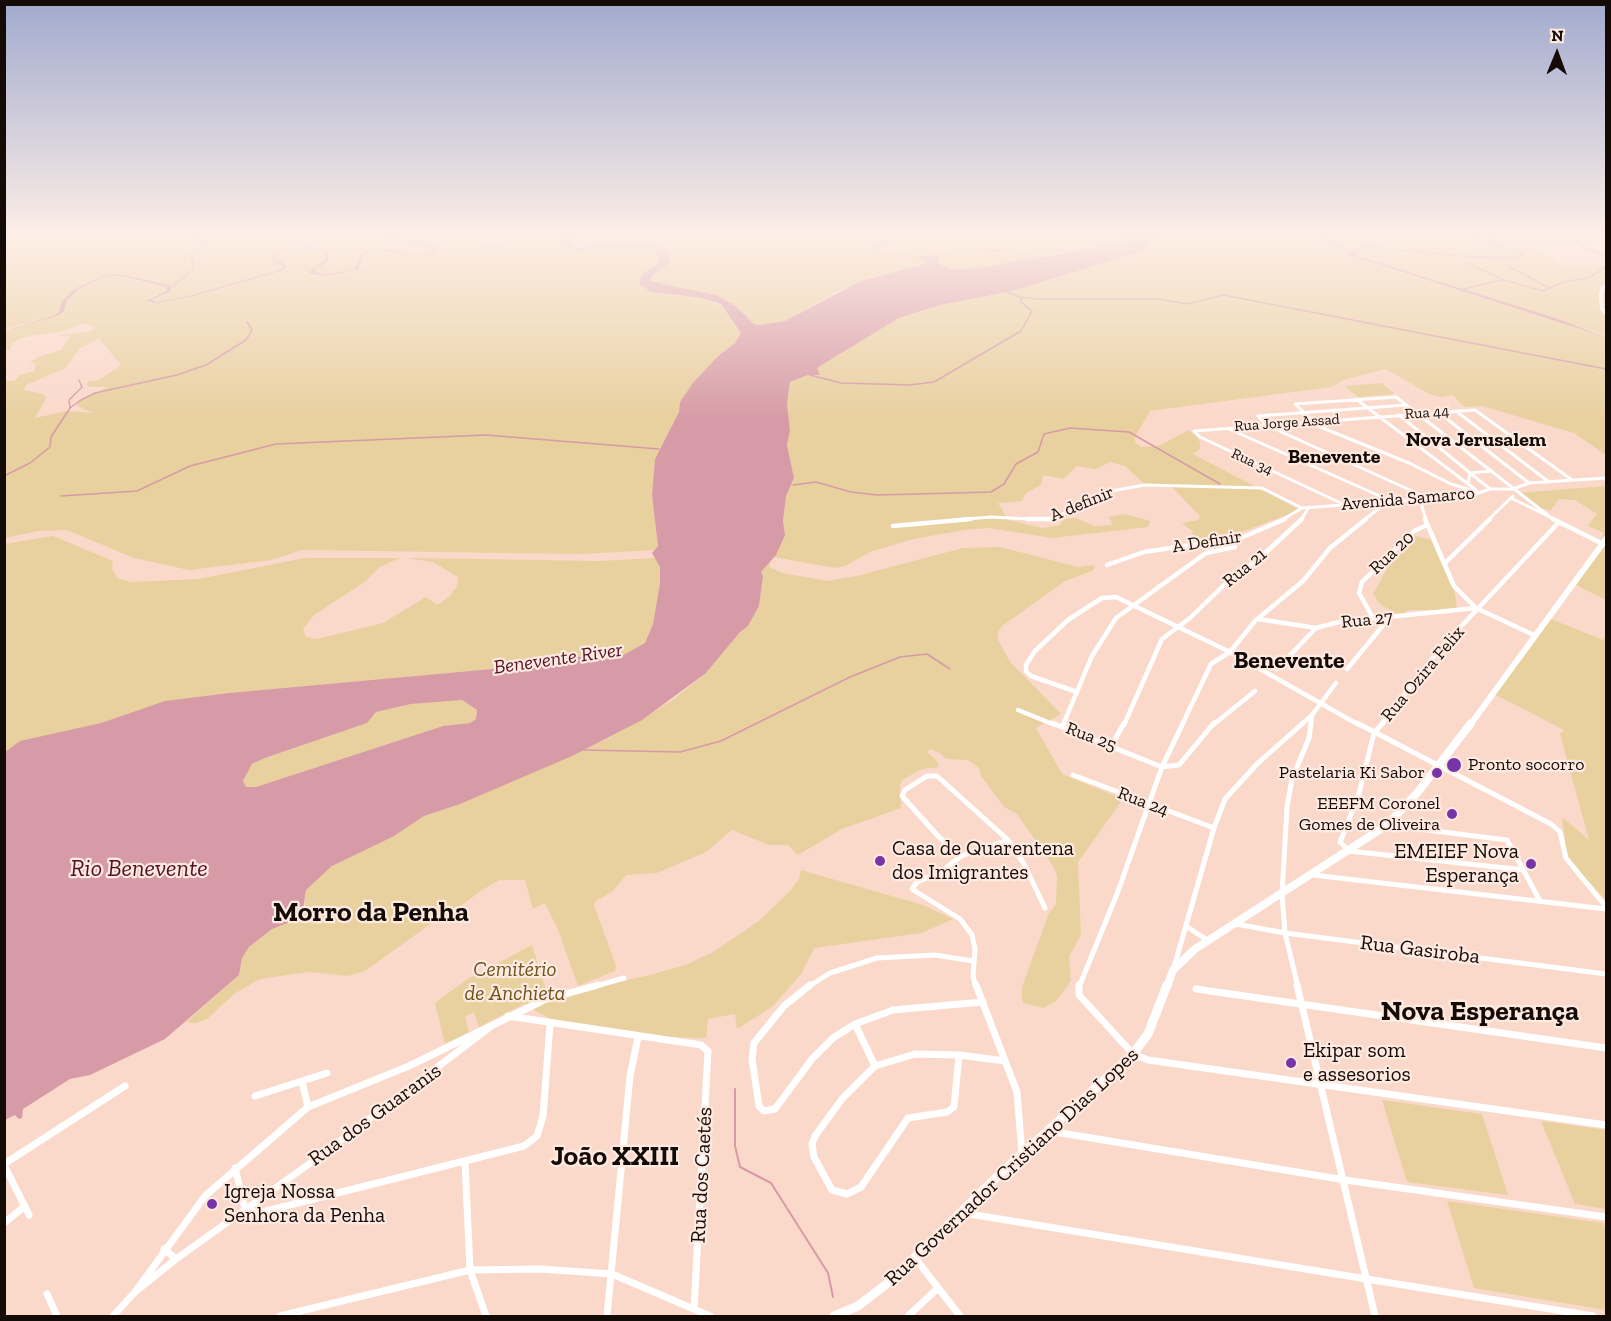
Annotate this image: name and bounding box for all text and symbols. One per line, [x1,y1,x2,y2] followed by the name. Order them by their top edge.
[1527,24,1587,84] north arrow
[1551,26,1564,45] text: N
[1404,402,1450,424] street label: Rua 44
[1234,410,1340,436] street label: Rua Jorge Assad
[1406,428,1546,452] district label: Nova Jerusalem
[1228,445,1276,479] street label: Rua 34
[1288,445,1380,469] district label: Benevente
[1047,481,1117,527] street label: A definir
[1340,482,1476,516] street label: Avenida Samarco
[1171,526,1243,558] street label: A Definir
[1365,527,1419,579] street label: Rua 20
[1219,544,1271,592] street label: Rua 21
[1340,607,1394,633] street label: Rua 27
[1377,622,1469,726] street label: Rua Ozira Felix
[492,638,624,680] water label: Benevente River
[1233,647,1345,675] district label: Benevente
[1063,718,1119,756] street label: Rua 25
[1468,754,1584,776] place label: Pronto socorro
[1445,756,1463,774] marker: Pronto socorro
[1279,762,1425,784] place label: Pastelaria Ki Sabor
[1430,766,1444,780] marker: Pastelaria Ki Sabor
[1114,782,1172,822] street label: Rua 24
[1299,793,1440,836] place label: EEEFM Coronel Gomes de Oliveira
[1445,807,1459,821] marker: EEEFM Coronel Gomes de Oliveira
[892,836,1074,886] place label: Casa de Quarentena dos Imigrantes
[1394,839,1519,889] place label: EMEIEF Nova Esperança
[873,854,887,868] marker: Casa de Quarentena dos Imigrantes
[70,855,208,883] water label: Rio Benevente
[1524,857,1538,871] marker: EMEIEF Nova Esperança
[273,896,469,930] district label: Morro da Penha
[1359,930,1481,970] street label: Rua Gasiroba
[465,957,565,1007] park label: Cemitério de Anchieta
[1381,995,1579,1029] district label: Nova Esperança
[1303,1038,1411,1088] place label: Ekipar som e assesorios
[880,1042,1144,1292] street label: Rua Governador Cristiano Dias Lopes
[1284,1056,1298,1070] marker: Ekipar som e assesorios
[304,1058,446,1172] street label: Rua dos Guaranis
[686,1106,718,1244] street label: Rua dos Caetés
[551,1140,679,1174] district label: João XXIII
[224,1179,385,1229] place label: Igreja Nossa Senhora da Penha
[205,1197,219,1211] marker: Igreja Nossa Senhora da Penha

